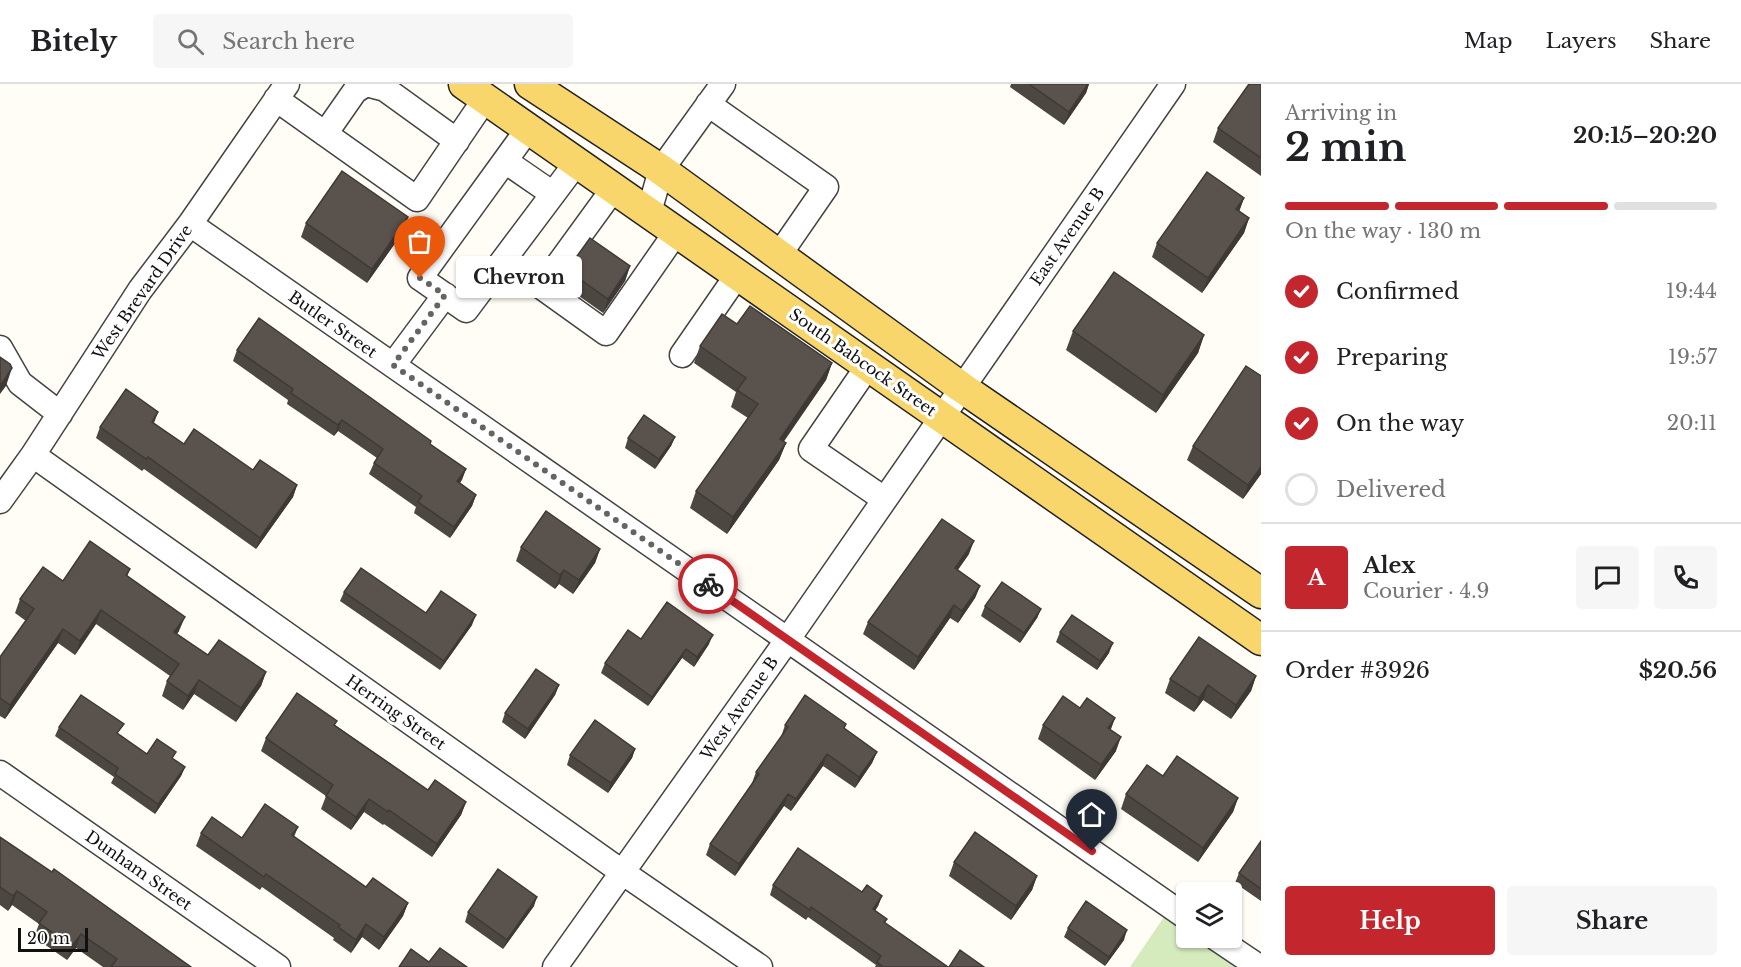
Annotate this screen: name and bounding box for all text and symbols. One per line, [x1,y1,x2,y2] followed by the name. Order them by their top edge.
[153,14,573,68] search box
[30,24,117,59] text: Bitely
[174,25,207,58] icon: search
[222,28,355,55] text: Search here
[1464,28,1513,54] text: Map
[1546,28,1617,54] text: Layers
[1650,28,1711,54] text: Share
[1285,101,1397,125] text: Arriving in
[1573,122,1717,149] text: 20:15–20:20
[1285,123,1406,172] text: 2 min
[1026,183,1108,289] street label: East Avenue B
[394,216,445,278] pin
[1285,219,1481,243] text: On the way · 130 m
[87,221,196,364] street label: West Brevard Drive
[403,225,436,258] icon: bag
[456,257,582,299] callout: Chevron
[473,265,565,289] text: Chevron
[1285,275,1318,308] icon: check
[1336,278,1459,305] text: Confirmed
[1666,279,1717,303] text: 19:44
[285,286,381,362] street label: Butler Street
[786,304,940,420] street label: South Babcock Street
[1285,341,1318,374] icon: check
[1336,344,1447,371] text: Preparing
[1668,345,1717,369] text: 19:57
[1285,407,1318,440] icon: check
[1336,410,1464,437] text: On the way
[1667,411,1717,435] text: 20:11
[1336,476,1446,503] text: Delivered
[1576,546,1639,609] button: chat
[1654,546,1717,609] button: phone
[1363,552,1416,579] text: Alex
[678,554,738,614] courier
[1308,564,1325,591] text: A
[692,568,725,601] icon: bike
[1363,579,1489,603] text: Courier · 4.9
[695,652,782,764] street label: West Avenue B
[1285,657,1430,684] text: Order #3926
[1639,657,1717,684] text: $20.56
[342,670,450,754] street label: Herring Street
[1066,789,1117,851] pin
[1075,798,1108,831] icon: home
[82,826,196,914] street label: Dunham Street
[1176,882,1242,948] map controls
[1176,882,1242,948] button: layers
[1285,886,1495,955] button: Help
[1507,886,1717,955] button: Share
[18,925,88,952] scale bar
[27,928,70,948] text: 20 m

